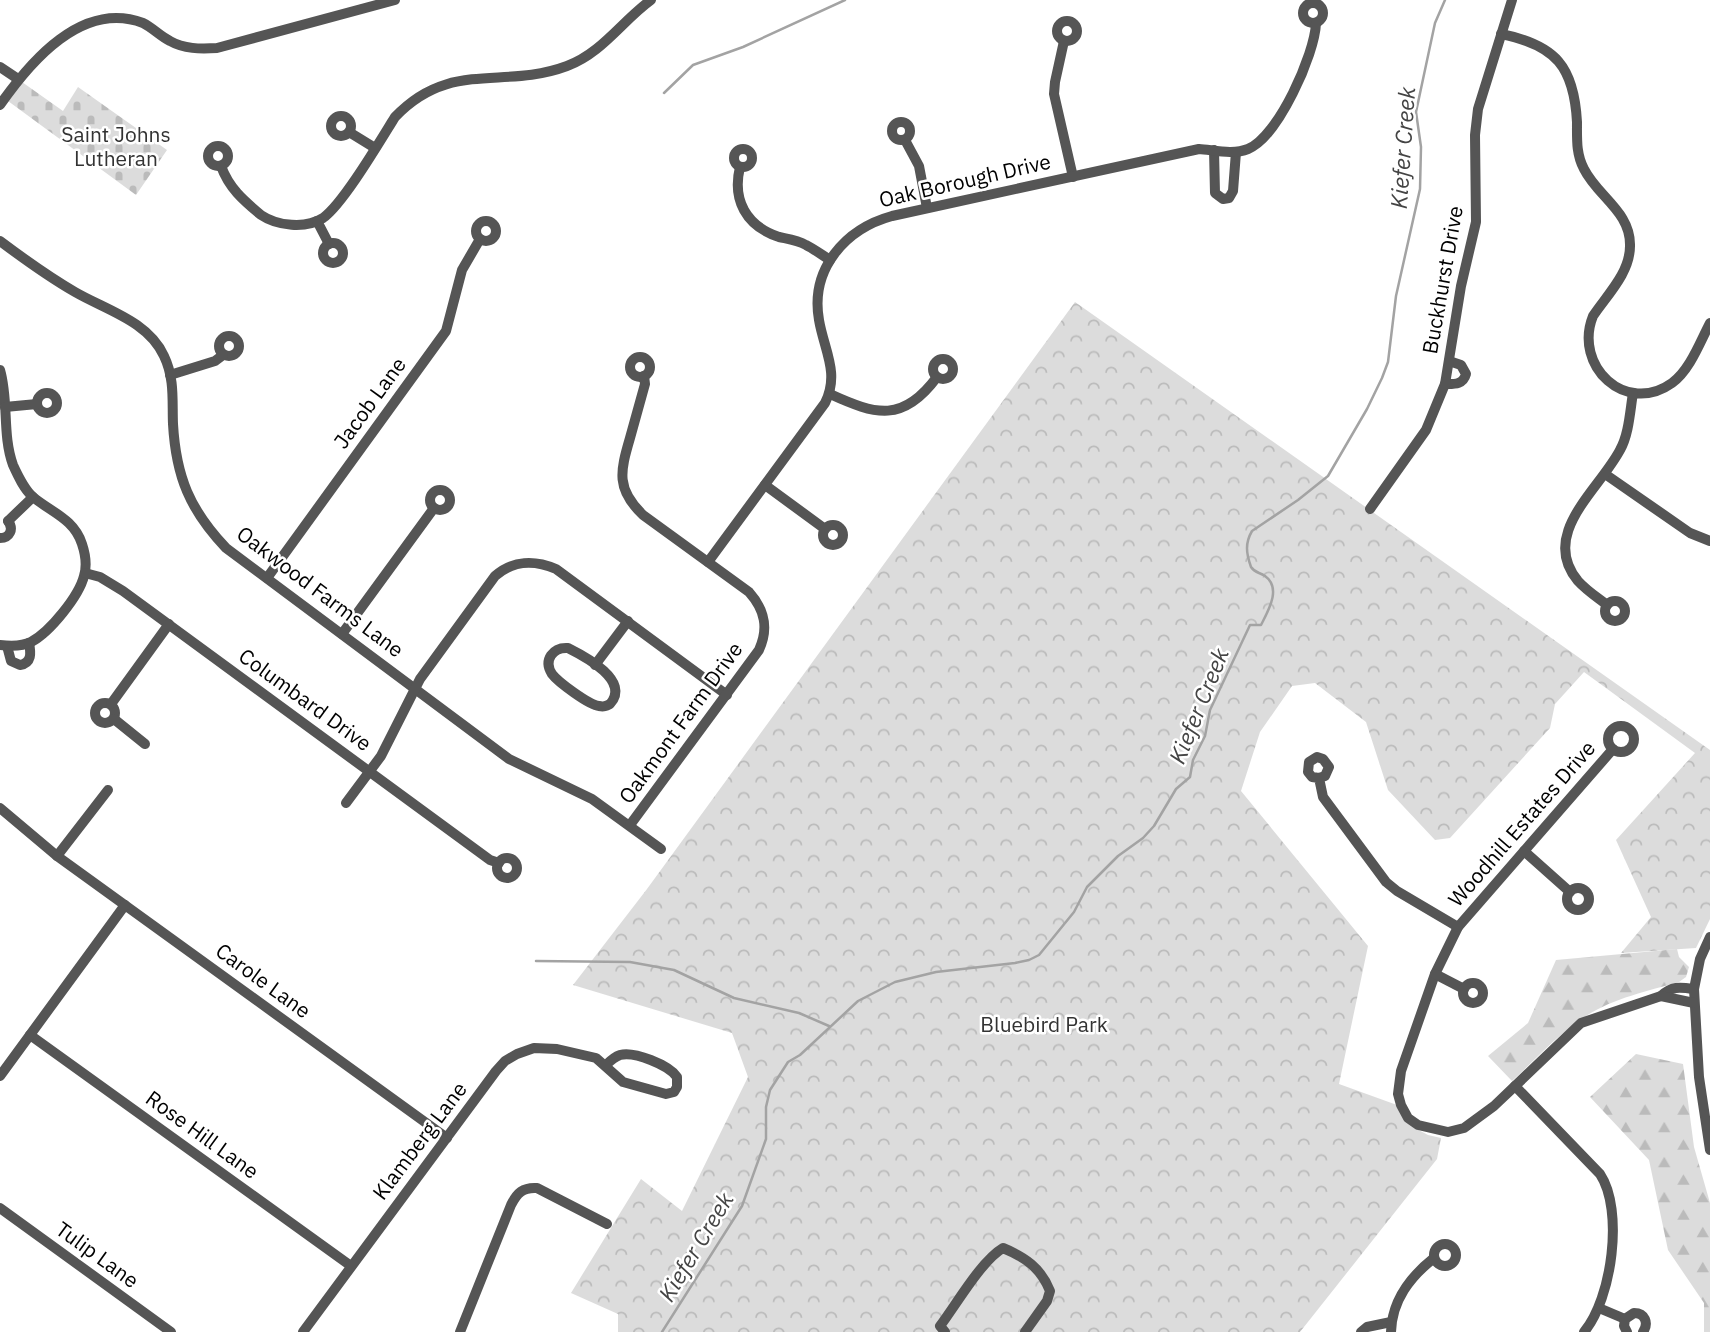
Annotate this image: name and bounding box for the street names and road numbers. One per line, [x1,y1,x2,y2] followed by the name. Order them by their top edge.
[876,147,1053,213] street label: Oak Borough Drive
[1415,204,1469,356] street label: Buckhurst Drive
[327,351,412,454] street label: Jacob Lane
[231,519,410,663] street label: Oakwood Farms Lane
[612,636,748,809] street label: Oakmont Farm Drive
[234,642,378,757] street label: Columbard Drive
[1441,734,1601,912] street label: Woodhill Estates Drive
[210,936,317,1024] street label: Carole Lane
[366,1076,473,1205] street label: Klamberg Lane
[141,1084,265,1185] street label: Rose Hill Lane
[50,1215,145,1294] street label: Tulip Lane

